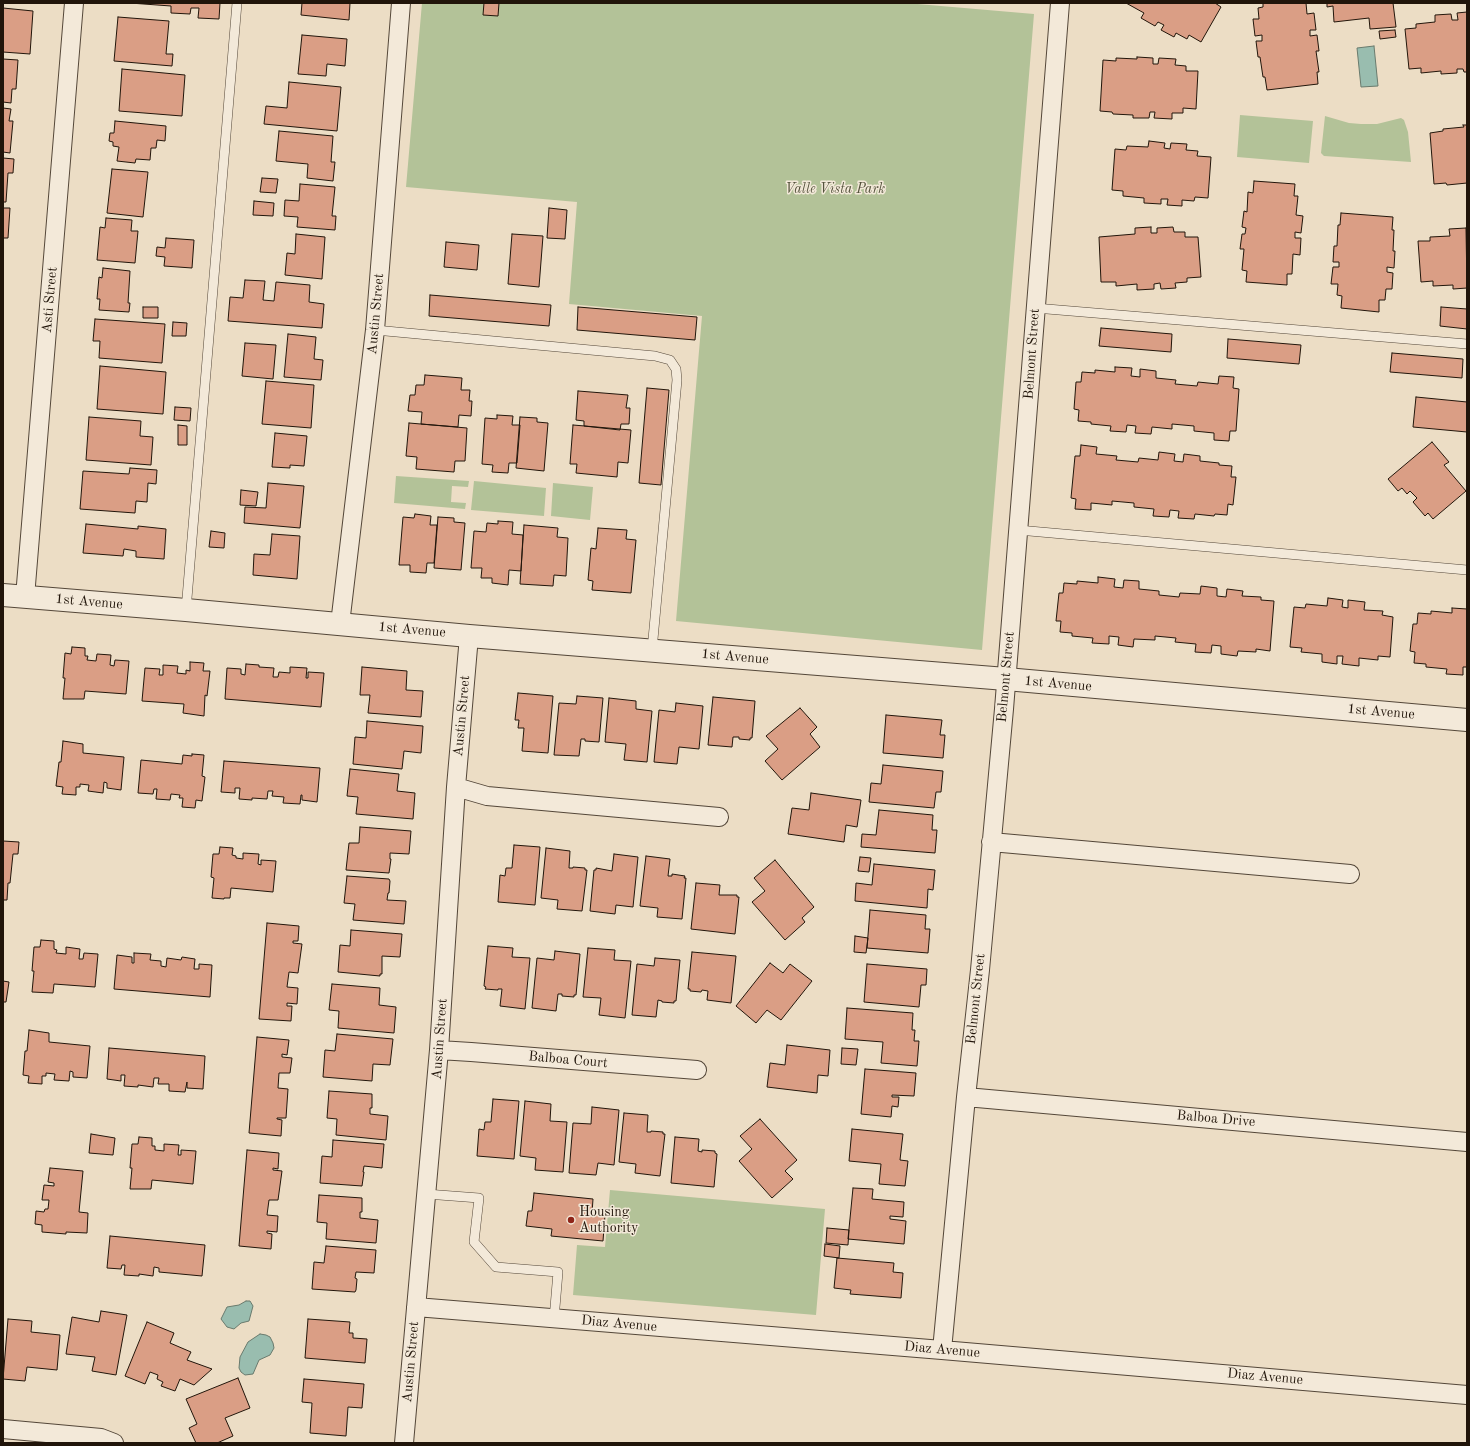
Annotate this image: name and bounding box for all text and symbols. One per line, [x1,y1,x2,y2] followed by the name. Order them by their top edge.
[785,181,885,197] park label: Valle Vista Park
[39,266,61,334] street label: Asti Street
[364,273,388,355] street label: Austin Street
[1020,308,1044,400] street label: Belmont Street
[55,591,123,613] street label: 1st Avenue
[378,619,446,641] street label: 1st Avenue
[994,631,1018,723] street label: Belmont Street
[701,646,769,668] street label: 1st Avenue
[1024,673,1092,695] street label: 1st Avenue
[450,675,474,757] street label: Austin Street
[1347,701,1415,723] street label: 1st Avenue
[963,953,989,1045] street label: Belmont Street
[429,998,451,1080] street label: Austin Street
[528,1048,608,1072] street label: Balboa Court
[1176,1107,1256,1131] street label: Balboa Drive
[579,1204,638,1236] place label: Housing Authority
[566,1215,576,1225] marker: Housing Authority
[580,1312,658,1336] street label: Diaz Avenue
[399,1321,423,1403] street label: Austin Street
[903,1338,981,1362] street label: Diaz Avenue
[1226,1365,1304,1389] street label: Diaz Avenue

